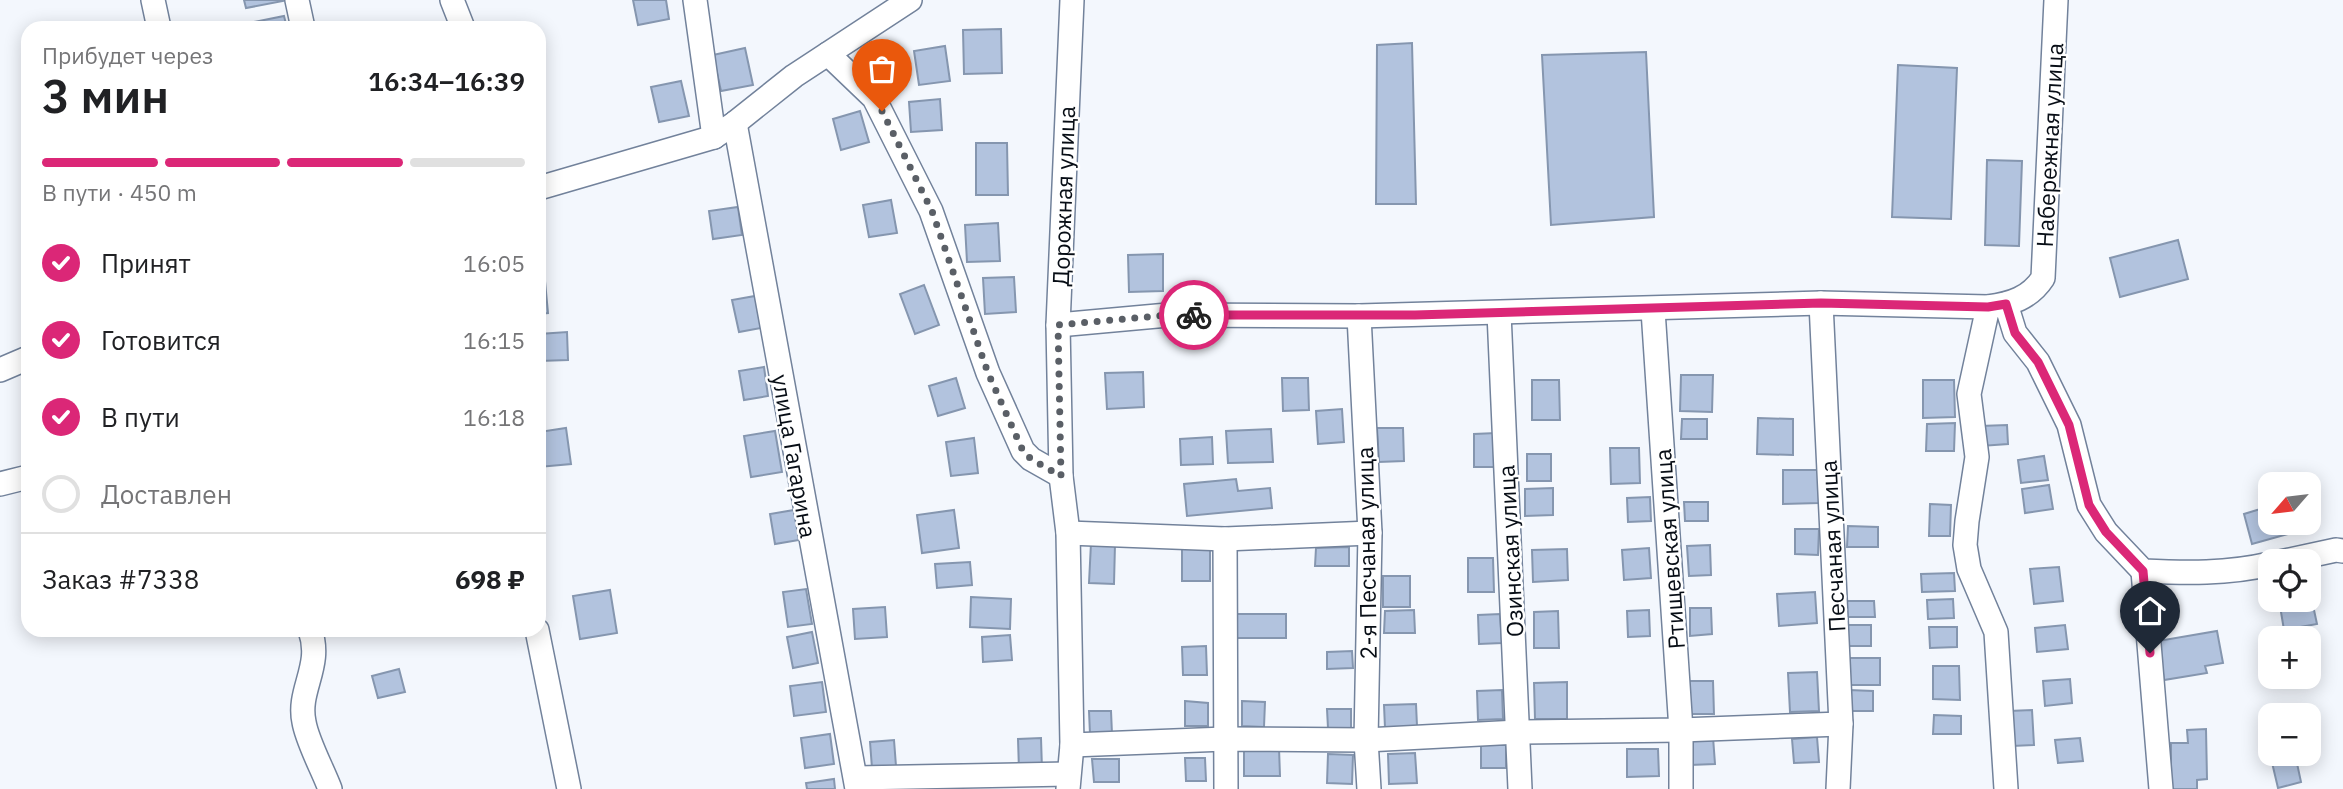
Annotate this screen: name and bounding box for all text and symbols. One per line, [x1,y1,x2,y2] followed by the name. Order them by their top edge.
[852,39,912,111] pin
[42,40,214,70] text: Прибудет через
[2029,42,2069,248] street label: Набережная улица
[863,50,901,88] icon: bag
[368,64,525,98] text: 16:34–16:39
[42,66,169,126] text: 3 мин
[1045,105,1081,287] street label: Дорожная улица
[42,177,197,207] text: В пути · 450 m
[42,244,80,282] icon: check
[101,246,191,280] text: Принят
[463,248,525,278] text: 16:05
[1159,280,1229,350] courier
[1175,296,1213,334] icon: bike
[42,321,80,359] icon: check
[101,323,221,357] text: Готовится
[463,325,525,355] text: 16:15
[766,372,824,540] street label: улица Гагарина
[42,398,80,436] icon: check
[101,400,180,434] text: В пути
[463,402,525,432] text: 16:18
[1349,446,1383,660] street label: 2-я Песчаная улица
[1647,448,1691,650] street label: Ртищевская улица
[1813,459,1851,633] street label: Песчаная улица
[1491,464,1529,638] street label: Озинская улица
[2258,472,2320,536] north arrow
[2258,472,2321,766] map controls
[101,477,232,511] text: Доставлен
[2258,549,2321,612] button: locate
[42,562,199,596] text: Заказ #7338
[455,562,525,596] text: 698 ₽
[2120,581,2180,653] pin
[2131,592,2169,630] icon: home
[2258,626,2321,689] button: +
[2258,703,2321,766] button: −

